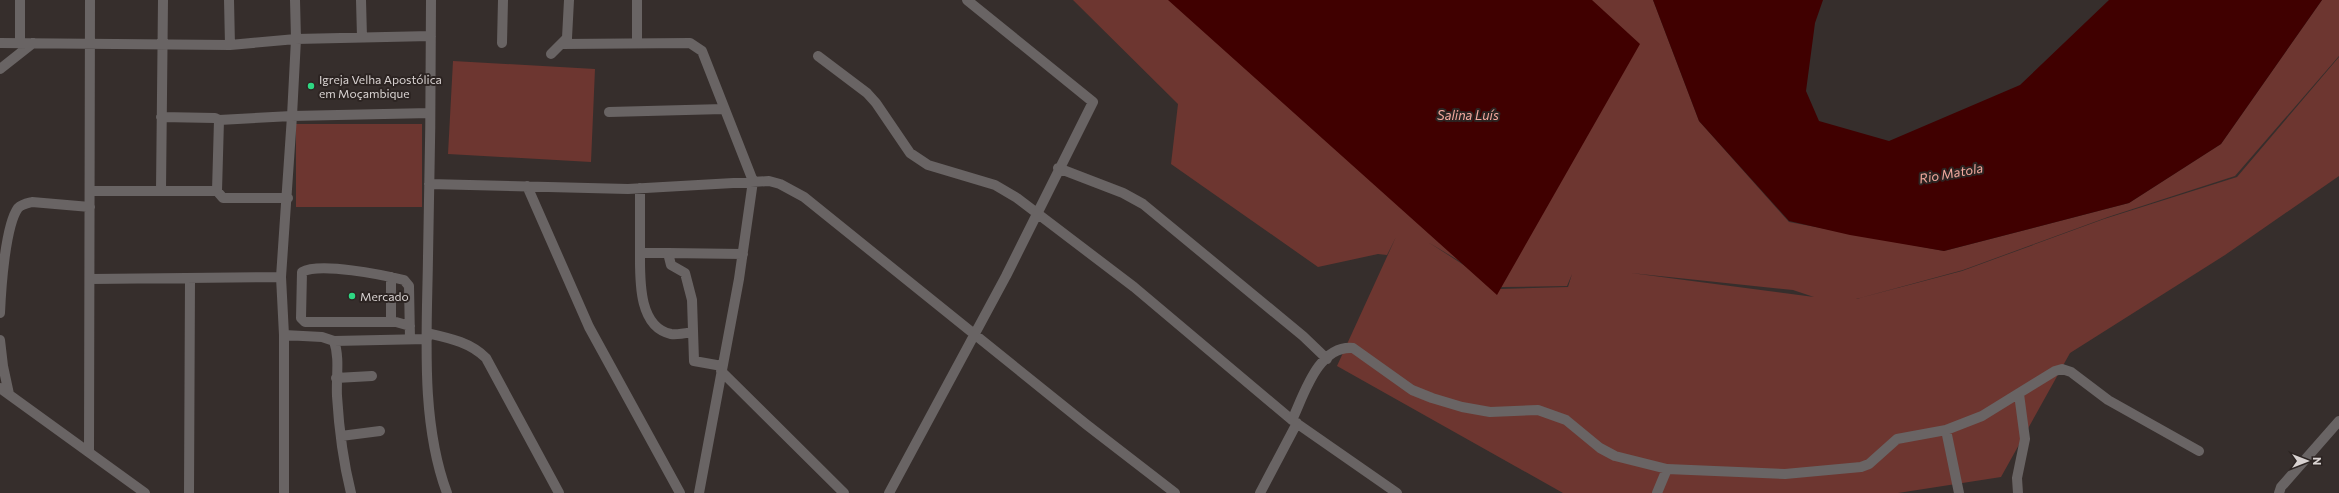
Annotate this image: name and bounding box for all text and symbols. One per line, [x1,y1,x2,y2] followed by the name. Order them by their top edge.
[319,72,442,100] place label: Igreja Velha Apostólica em Moçambique
[306,81,316,91] marker: Igreja Velha Apostólica em Moçambique
[1437,107,1499,123] water label: Salina Luís
[1918,159,1984,186] water label: Rio Matola
[360,289,409,303] place label: Mercado
[347,291,357,301] marker: Mercado
[2287,441,2327,481] north arrow
[2311,457,2324,465] text: N

